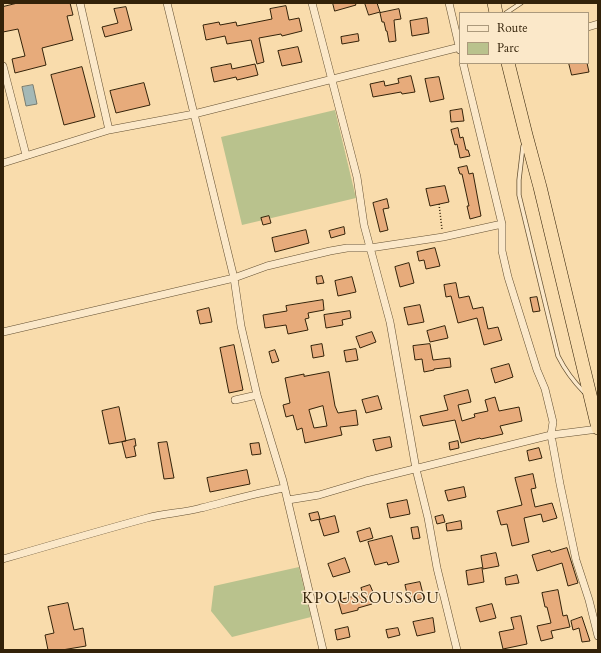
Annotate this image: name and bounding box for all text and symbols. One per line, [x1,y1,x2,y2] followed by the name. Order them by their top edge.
[459,12,589,64] legend
[497,20,528,36] text: Route
[497,40,519,56] text: Parc
[302,591,440,609] district label: KPOUSSOUSSOU

